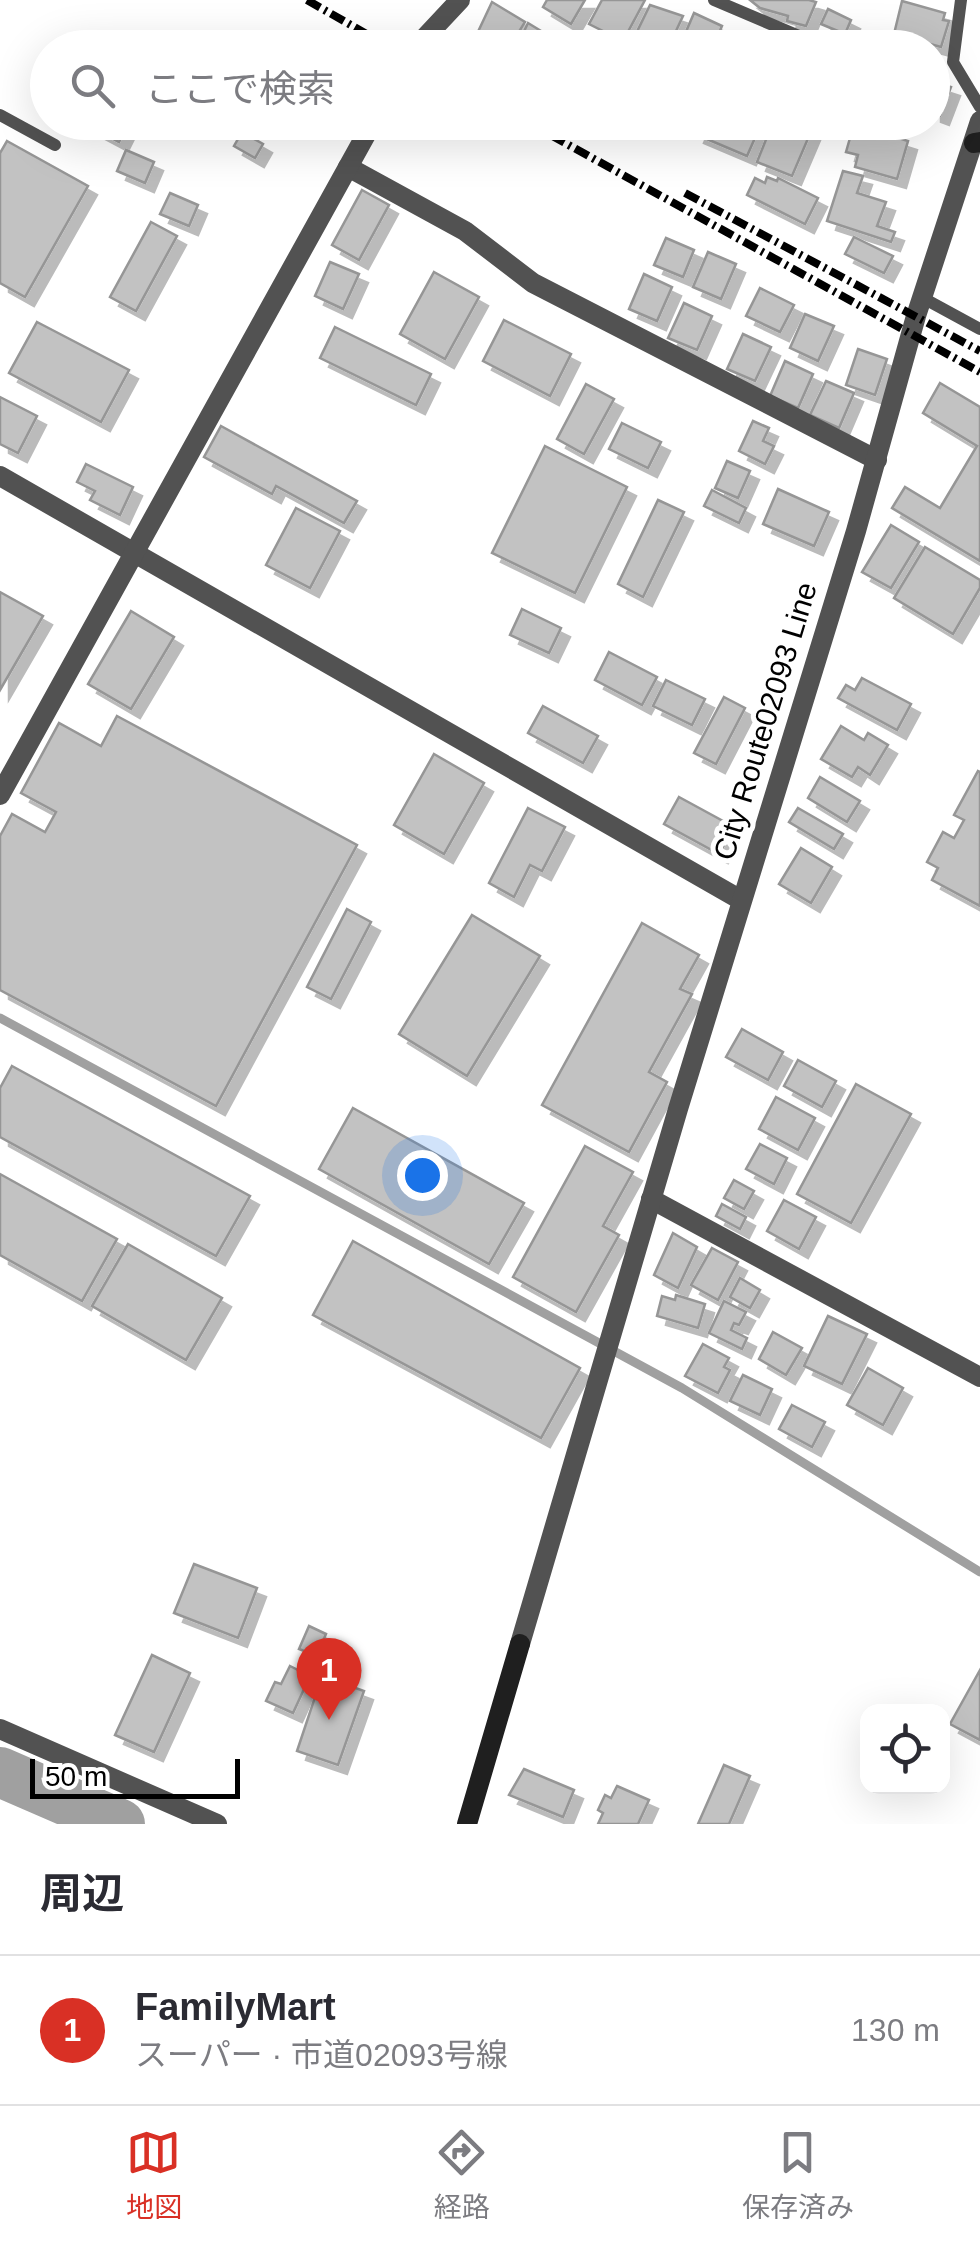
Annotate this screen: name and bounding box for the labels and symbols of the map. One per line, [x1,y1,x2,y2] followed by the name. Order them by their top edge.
[707,578,823,864] street label: City Route02093 Line
[397,1150,448,1201] your location
[296,1638,362,1720] pin: 1
[30,1754,240,1798] scale bar

